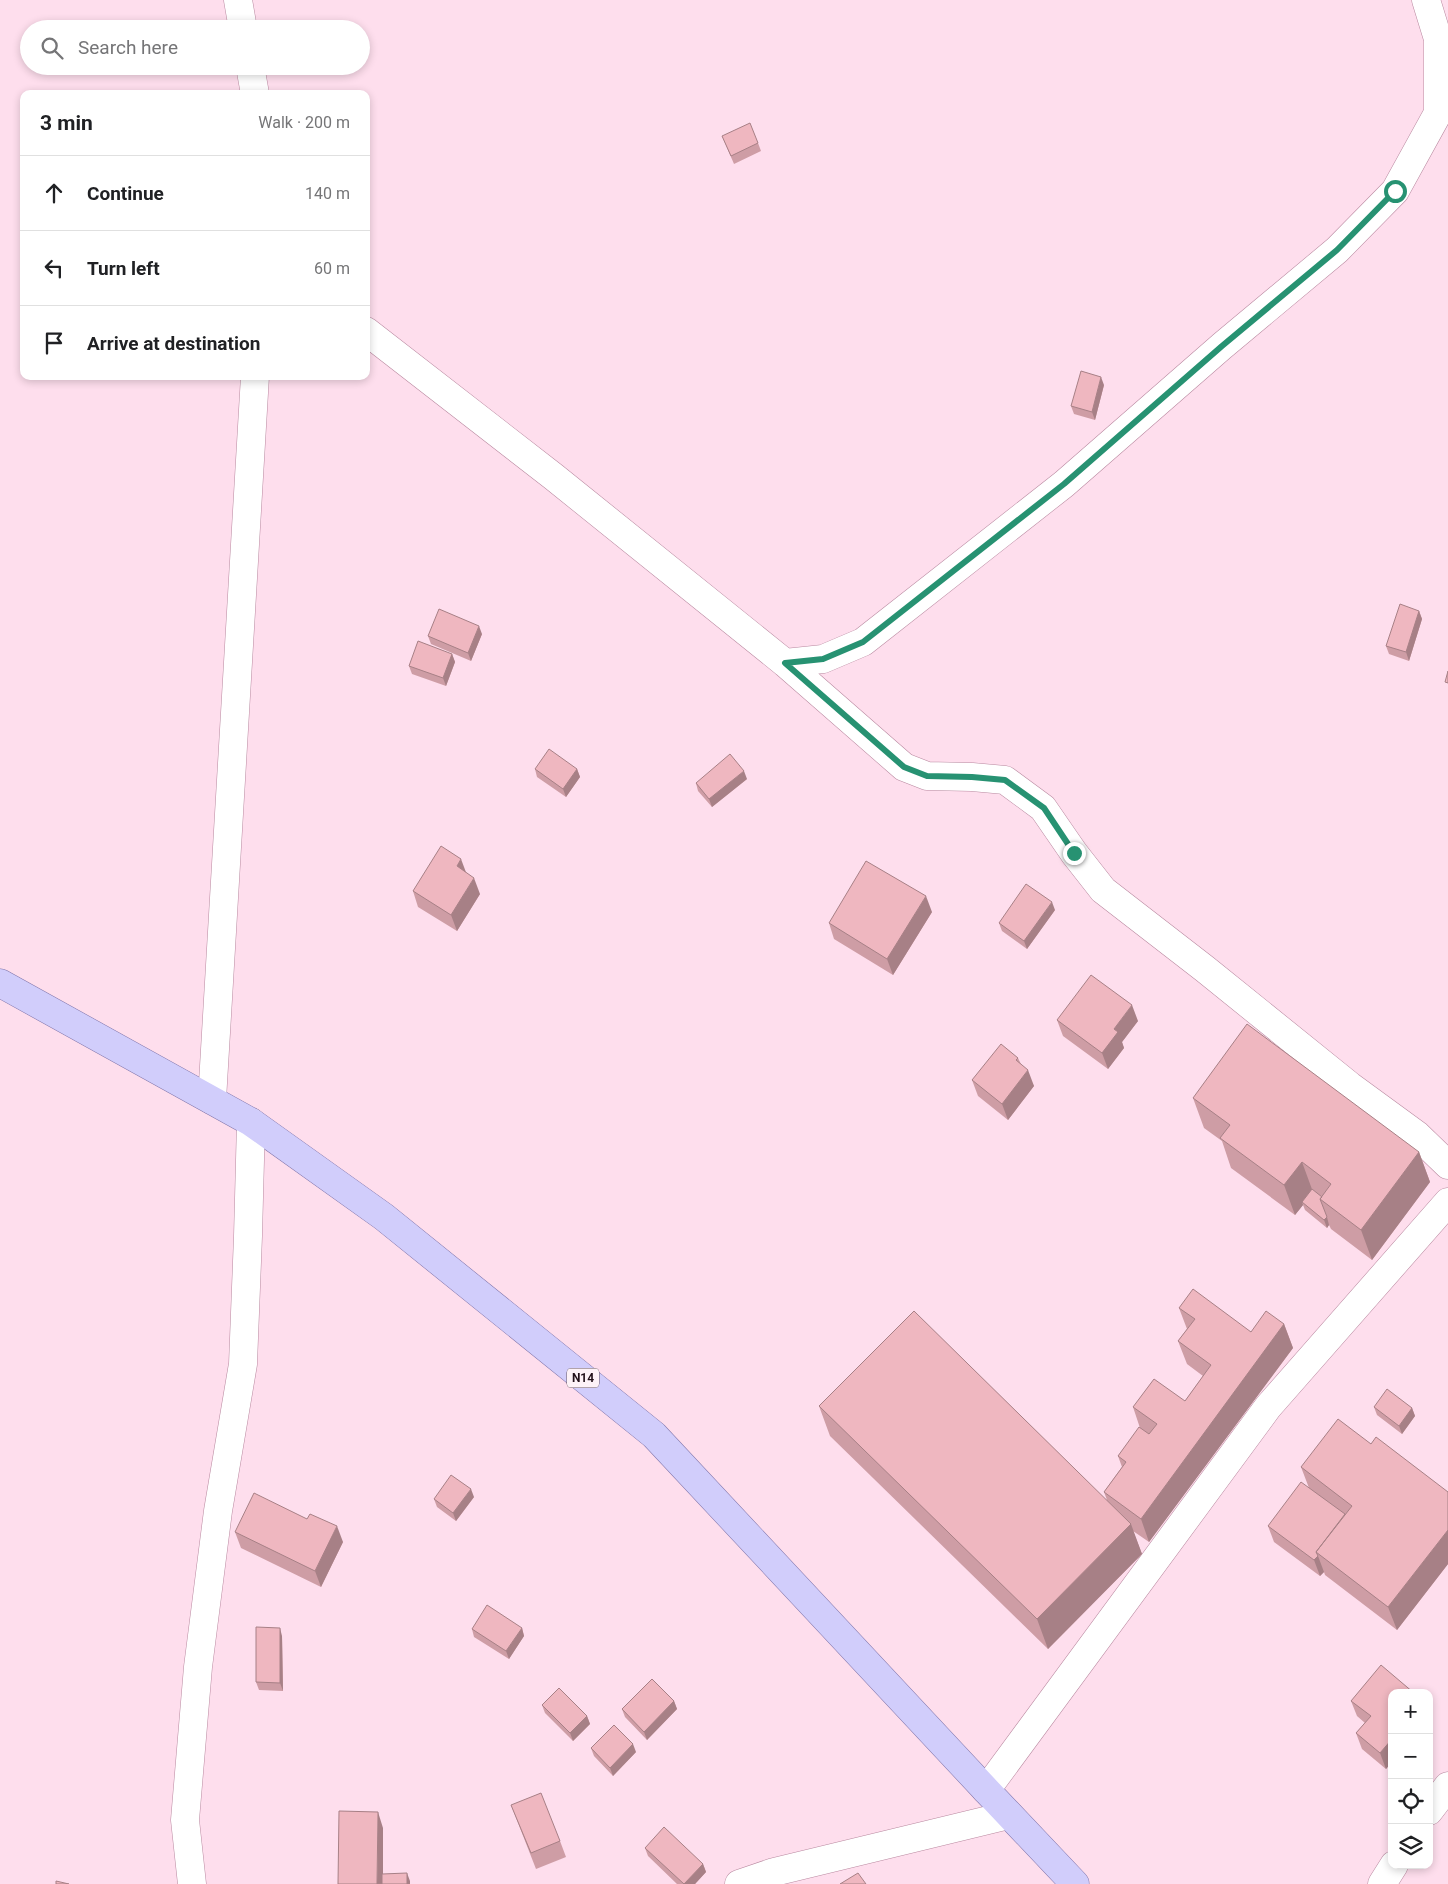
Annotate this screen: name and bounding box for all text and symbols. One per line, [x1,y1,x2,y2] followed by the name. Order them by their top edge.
[20,20,370,75] search box
[38,34,66,62] icon: search
[78,36,178,59] text: Search here
[40,111,93,135] text: 3 min
[258,113,350,132] text: Walk · 200 m
[40,179,68,207] icon: ahead
[1384,180,1407,203] route start
[87,182,164,205] text: Continue
[305,184,350,203] text: 140 m
[40,254,68,282] icon: left
[87,257,160,280] text: Turn left
[314,259,350,278] text: 60 m
[40,329,68,357] icon: arrive
[87,332,260,355] text: Arrive at destination
[1063,842,1086,865] route end
[567,1369,599,1388] road number: N14
[1388,1689,1433,1869] map controls
[1388,1689,1433,1734] button: +
[1388,1734,1433,1779] button: −
[1388,1779,1433,1824] button: locate
[1388,1824,1433,1869] button: layers

